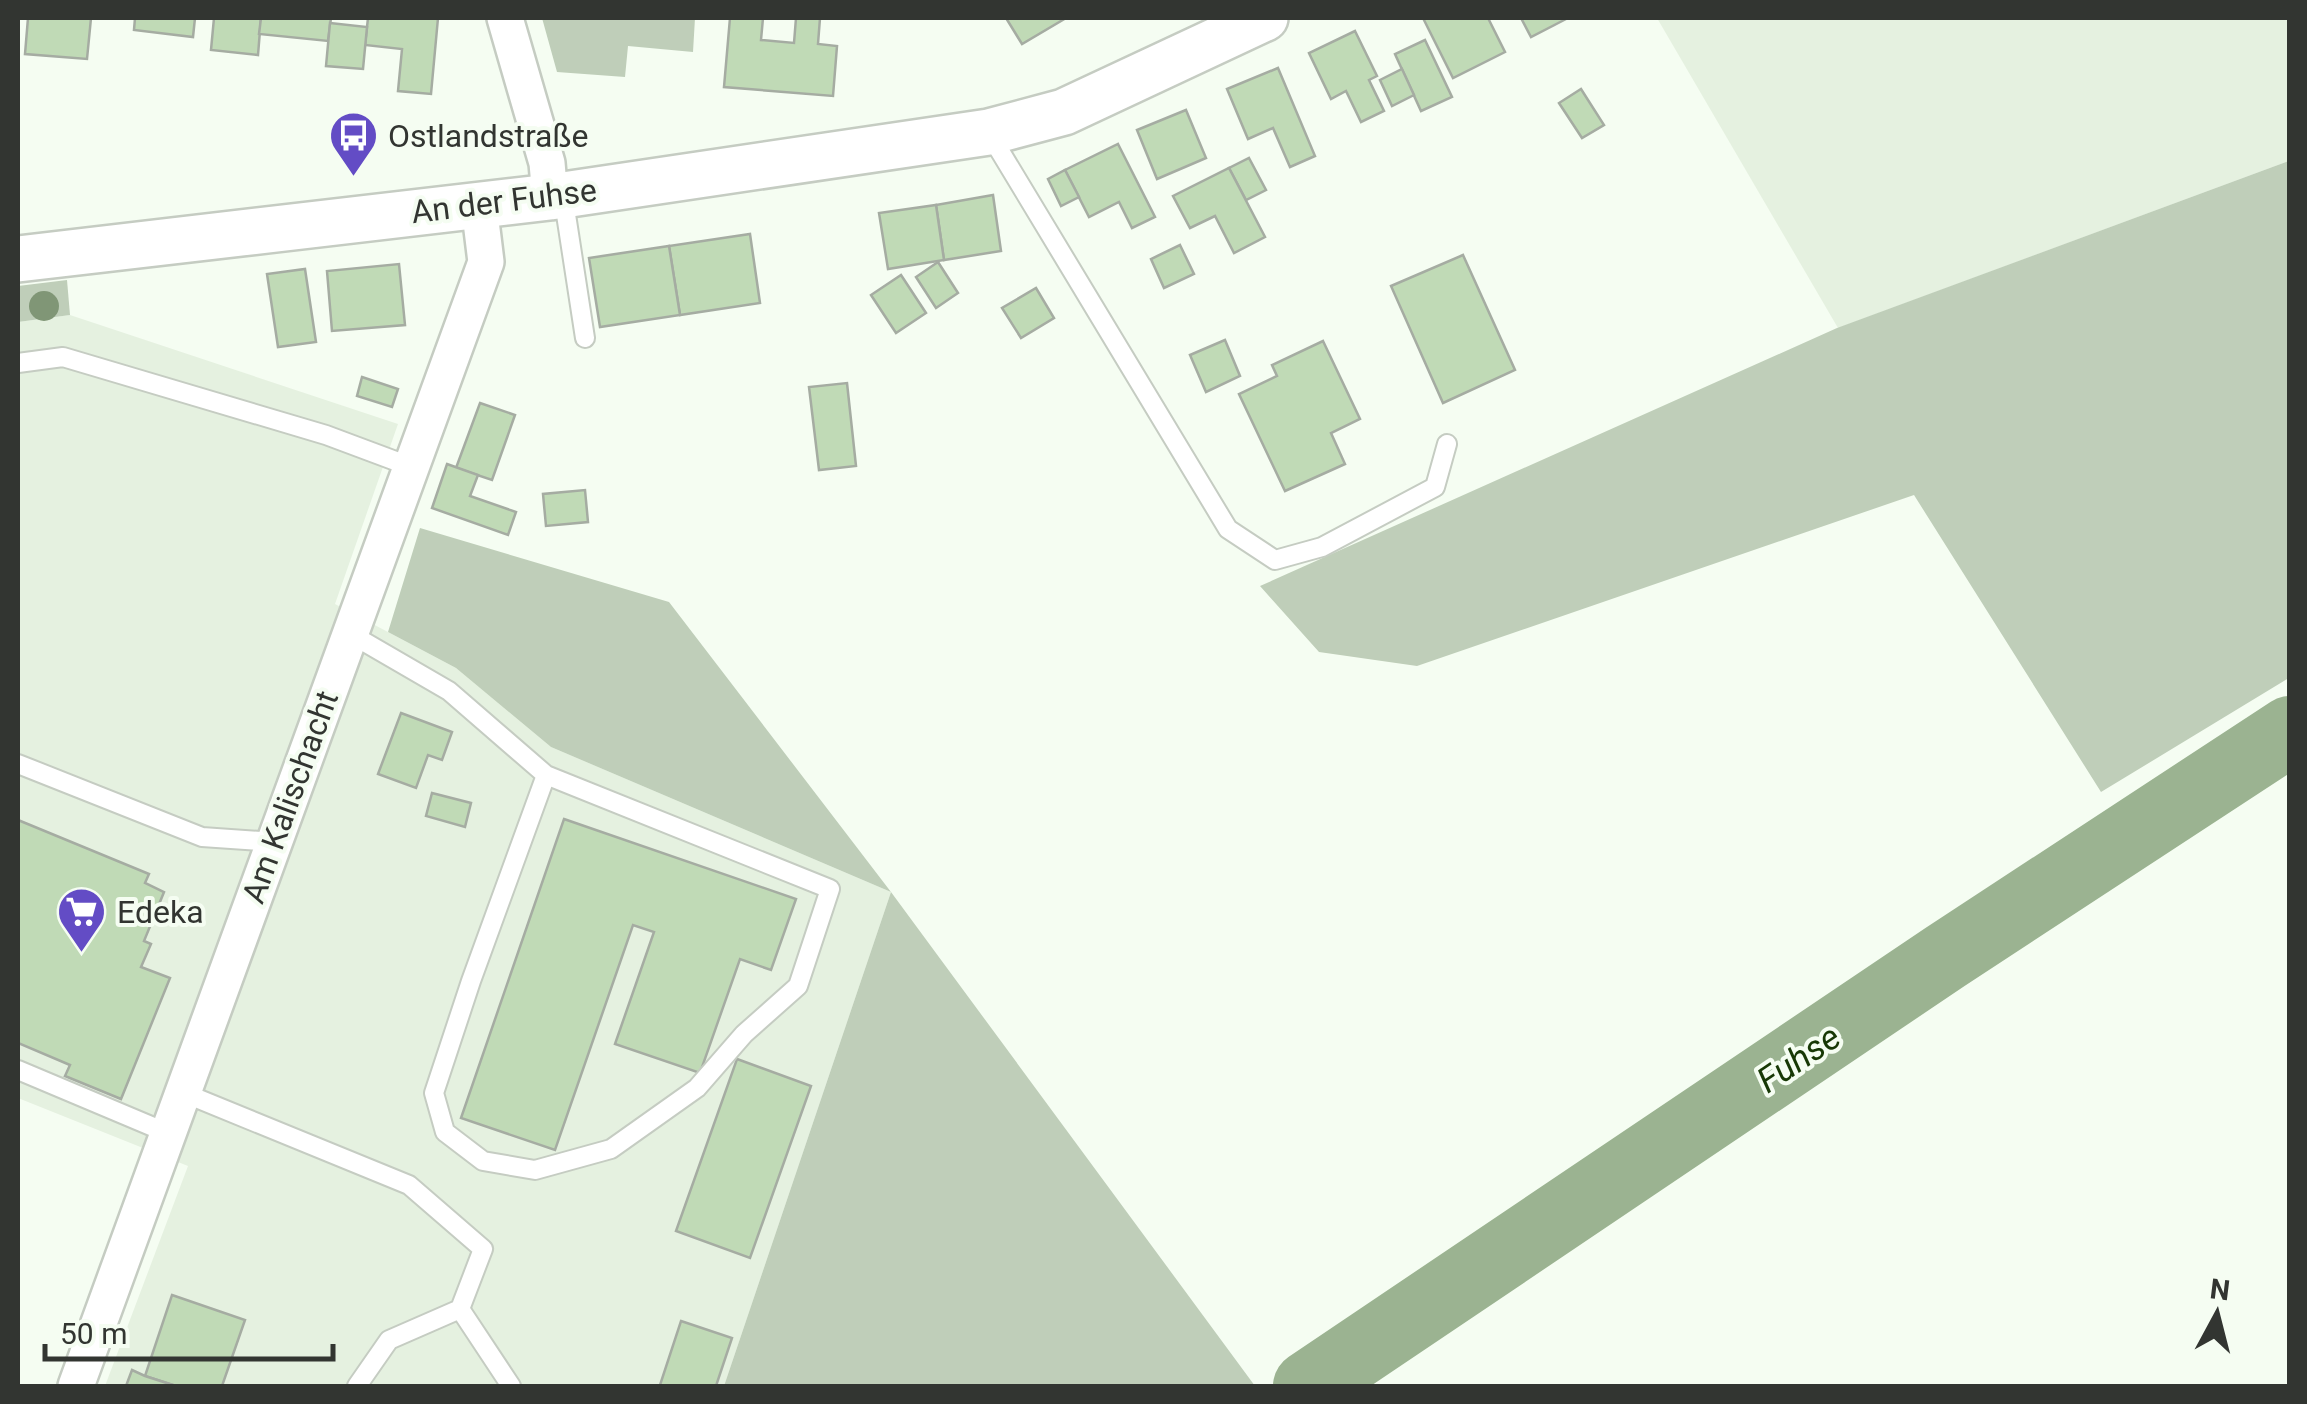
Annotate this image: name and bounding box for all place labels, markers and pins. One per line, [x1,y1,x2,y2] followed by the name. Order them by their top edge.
[327,110,379,178] bus stop icon: Ostlandstraße
[388,117,589,155] place label: Ostlandstraße
[56,886,108,954] supermarket icon: Edeka
[117,893,204,931] place label: Edeka

